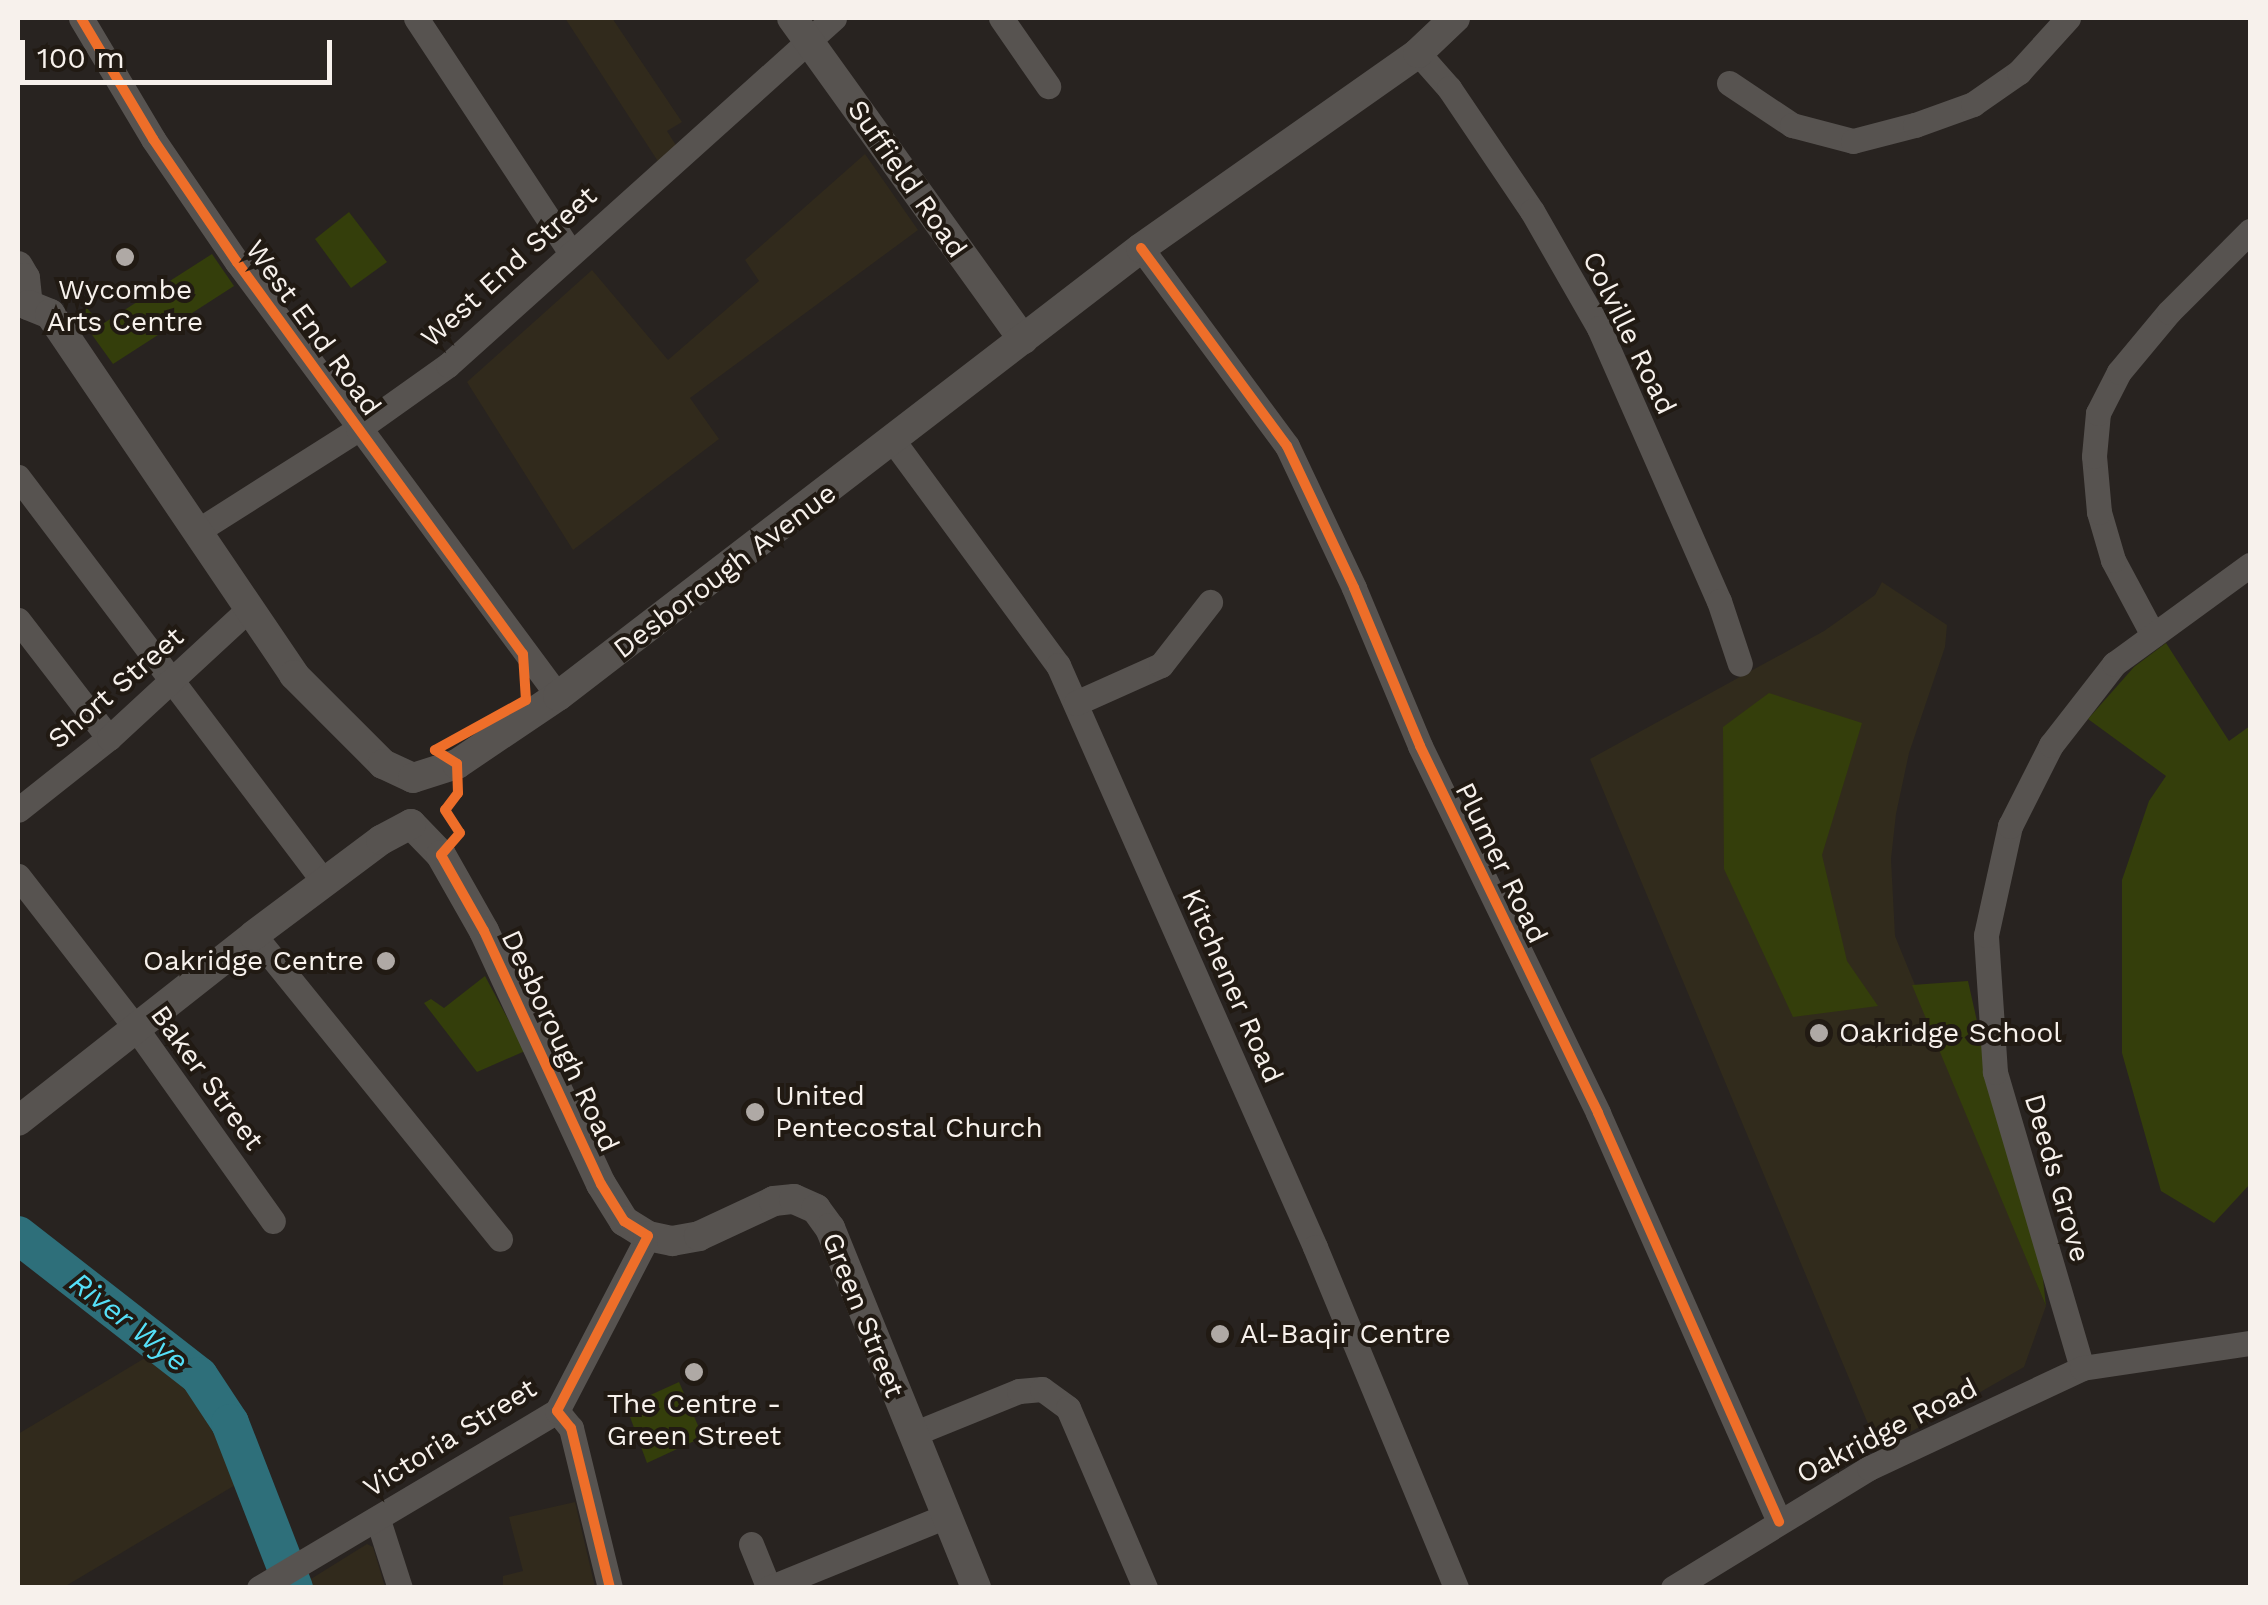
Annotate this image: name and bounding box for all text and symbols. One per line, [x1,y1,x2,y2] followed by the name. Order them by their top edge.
[25,20,338,82] scale bar
[37,40,125,75] text: 100 m
[840,94,974,264] street label: Suffield Road
[414,179,604,355] street label: West End Street
[238,234,388,422] street label: West End Road
[114,246,136,268] marker: Wycombe Arts Centre
[1575,246,1683,420] street label: Colville Road
[47,273,203,339] place label: Wycombe Arts Centre
[607,476,843,666] street label: Desborough Avenue
[41,620,191,756] street label: Short Street
[1448,777,1554,949] street label: Plumer Road
[1174,883,1290,1089] street label: Kitchener Road
[494,925,626,1157] street label: Desborough Road
[143,944,364,978] place label: Oakridge Centre
[373,948,399,974] marker: Oakridge Centre
[143,999,271,1157] street label: Baker Street
[1839,1016,2062,1050] place label: Oakridge School
[1808,1022,1830,1044] marker: Oakridge School
[775,1079,1044,1145] place label: United Pentecostal Church
[2017,1090,2097,1266] street label: Deeds Grove
[744,1101,766,1123] marker: United Pentecostal Church
[815,1228,911,1402] street label: Green Street
[62,1264,196,1380] water label: River Wye
[1240,1317,1452,1351] place label: Al-Baqir Centre
[1209,1323,1231,1345] marker: Al-Baqir Centre
[683,1361,705,1383] marker: The Centre - Green Street
[357,1371,543,1505] street label: Victoria Street
[1791,1371,1983,1491] street label: Oakridge Road
[607,1387,781,1453] place label: The Centre - Green Street

